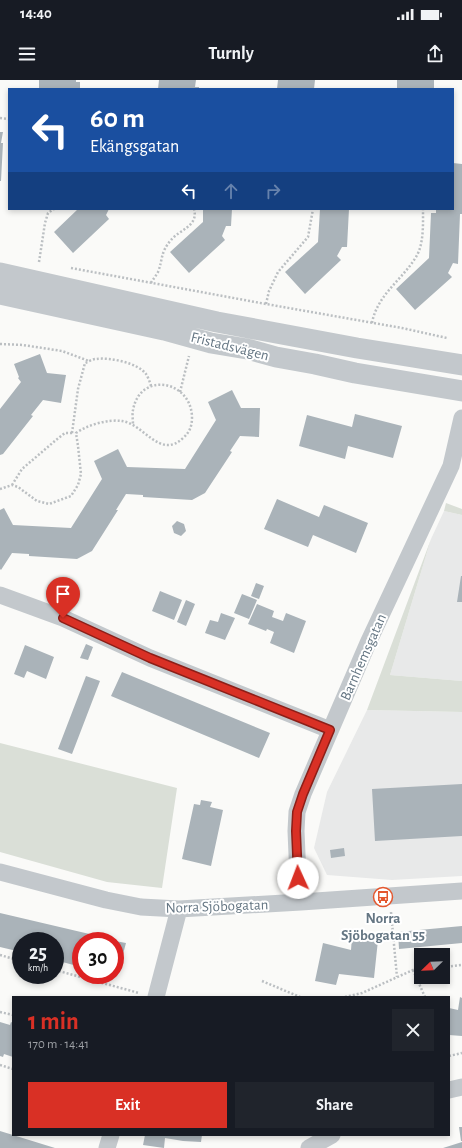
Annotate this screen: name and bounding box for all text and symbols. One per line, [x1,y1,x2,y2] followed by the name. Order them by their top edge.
[20,6,52,21] text: 14:40
[16,43,38,65] icon: menu
[424,43,446,65] icon: share
[208,45,254,63] text: Turnly
[24,104,76,156] icon: left
[90,105,145,133] text: 60 m
[90,138,179,156] text: Ekängsgatan
[178,180,200,202] icon: left
[220,180,242,202] icon: ahead
[262,180,284,202] icon: right
[189,330,271,363] street label: Fristadsvägen
[46,577,80,618] pin
[52,583,74,605] icon: arrive
[338,612,389,703] street label: Barnhemsgatan
[277,857,319,899] position arrow
[372,886,394,908] bus stop icon: Norra Sjöbogatan 55
[165,897,269,916] street label: Norra Sjöbogatan
[341,911,425,943] place label: Norra Sjöbogatan 55
[72,932,124,984] speed limit sign: 30
[29,943,47,963] text: 25
[414,948,450,984] north arrow
[414,948,450,984] map controls
[28,963,48,973] text: km/h
[392,1009,434,1051] button: close
[28,1010,79,1034] text: 1 min
[28,1038,89,1051] text: 170 m · 14:41
[28,1082,227,1128] button: Exit
[235,1082,434,1128] button: Share

